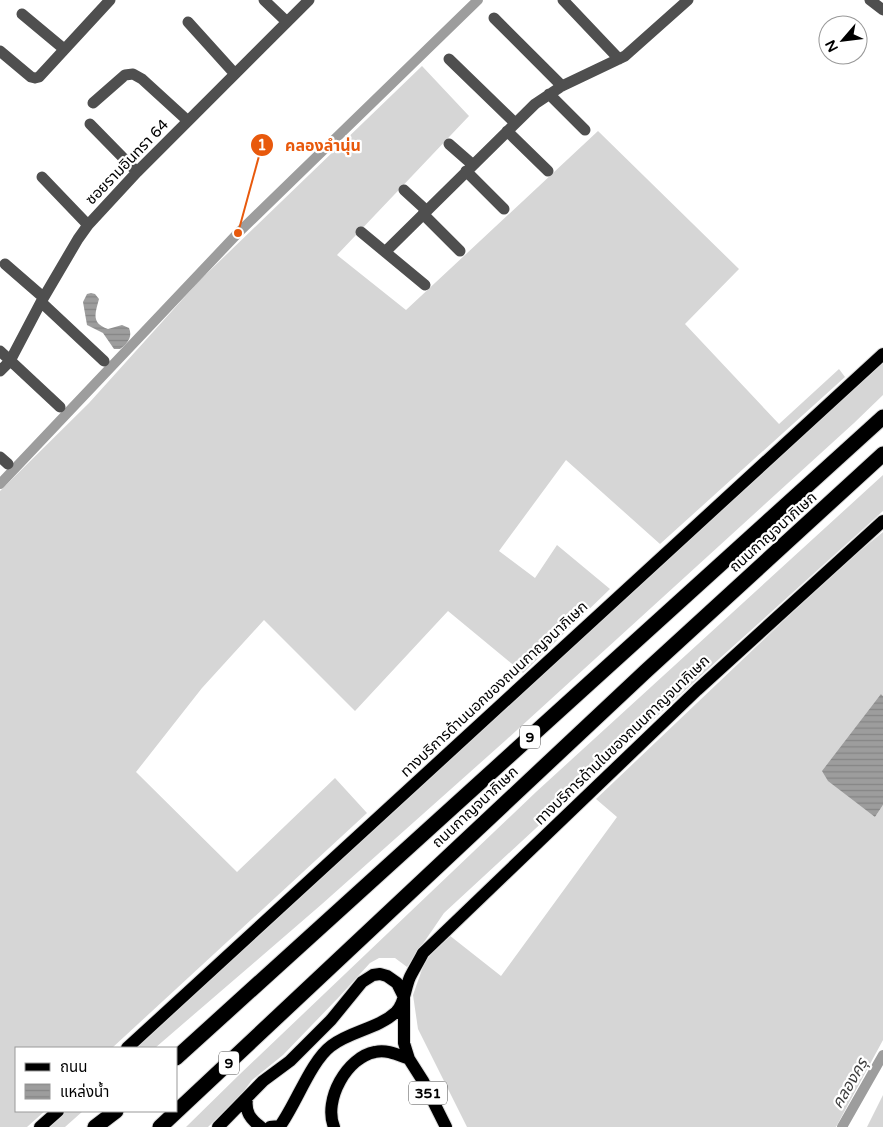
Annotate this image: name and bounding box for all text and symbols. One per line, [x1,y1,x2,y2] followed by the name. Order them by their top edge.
[818,15,868,65] north arrow
[822,37,842,55] text: N
[82,116,172,208] street label: ซอยรามอินทรา 64
[250,130,371,161] callout: คลองลำนุ่น
[257,136,267,154] text: 1
[285,136,361,156] text: คลองลำนุ่น
[726,488,820,576] street label: ถนนกาญจนาภิเษก
[397,597,591,781] street label: ทางบริการด้านนอกของถนนกาญจนาภิเษก
[531,651,713,829] street label: ทางบริการด้านในของถนนกาญจนาภิเษก
[520,726,540,749] road number: 9
[428,762,522,852] street label: ถนนกาญจนาภิเษก
[15,1047,178,1112] legend
[219,1052,239,1074] road number: 9
[828,1054,873,1112] water label: คลองครุ
[60,1058,87,1076] text: ถนน
[60,1081,109,1101] text: แหล่งน้ำ
[409,1082,447,1104] road number: 351

